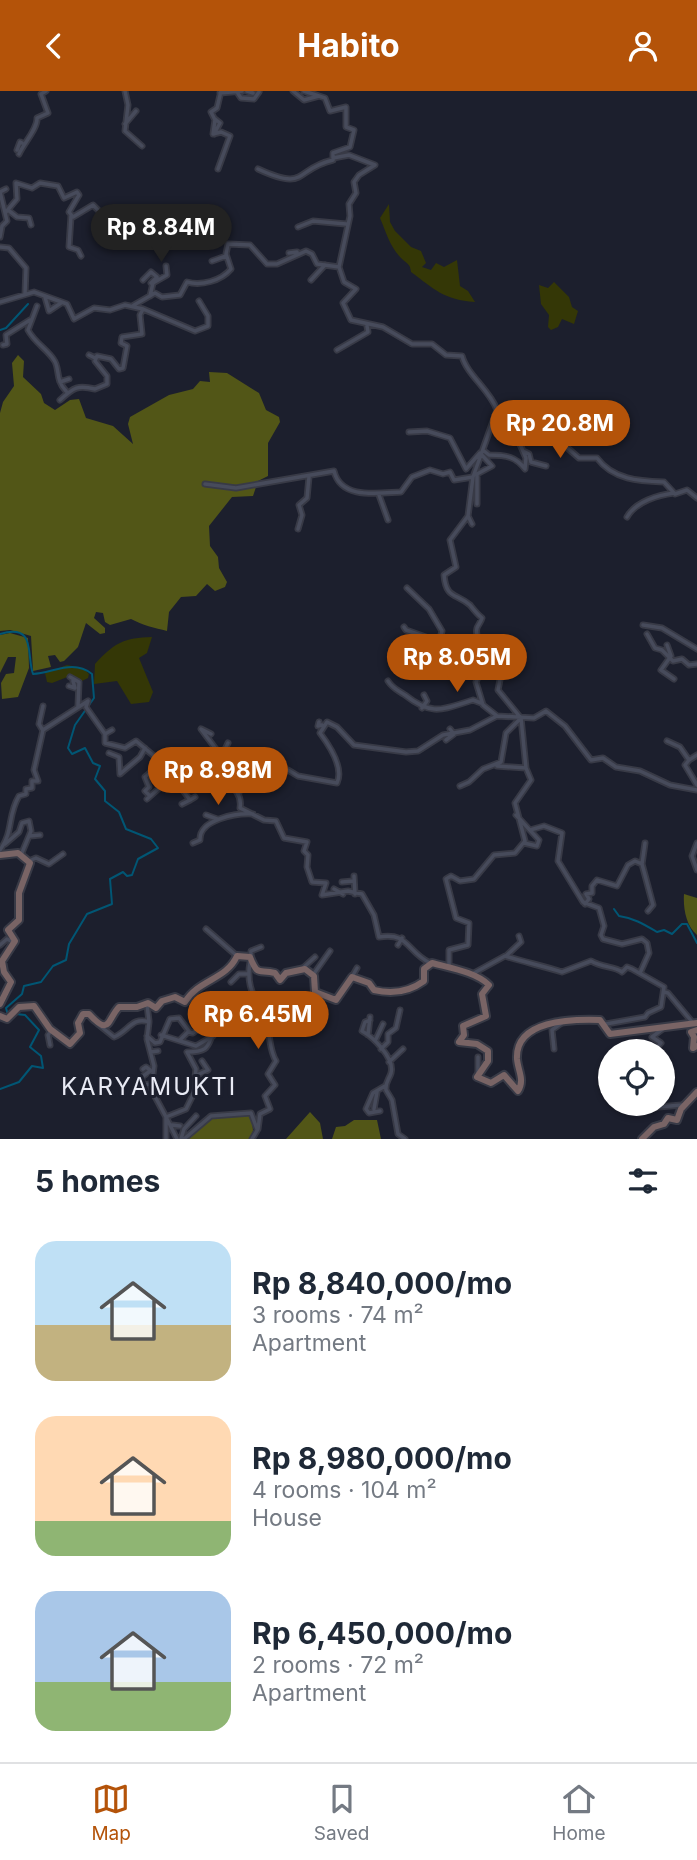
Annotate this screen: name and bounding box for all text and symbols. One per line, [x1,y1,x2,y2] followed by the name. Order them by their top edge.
[297,26,400,65] text: Habito
[35,27,73,65] icon: back
[624,27,662,65] icon: person
[89,205,233,264] pin: Rp 8.84M
[107,213,215,241] text: Rp 8.84M
[488,401,632,460] pin: Rp 20.8M
[506,409,614,437] text: Rp 20.8M
[385,635,529,694] pin: Rp 8.05M
[403,643,511,671] text: Rp 8.05M
[146,747,290,807] pin: Rp 8.98M
[164,756,272,784] text: Rp 8.98M
[186,991,330,1051] pin: Rp 6.45M
[204,1000,312,1028] text: Rp 6.45M
[598,1039,675,1116] map controls
[598,1039,675,1116] button: locate
[61,1072,237,1101] district label: KARYAMUKTI
[624,1162,662,1200] icon: filters
[35,1163,160,1199] text: 5 homes
[252,1265,512,1301] text: Rp 8,840,000/mo
[91,1269,175,1353] icon: home
[252,1301,424,1329] text: 3 rooms · 74 m²
[252,1329,366,1357] text: Apartment
[252,1440,512,1476] text: Rp 8,980,000/mo
[91,1444,175,1528] icon: home
[252,1476,437,1504] text: 4 rooms · 104 m²
[252,1504,322,1532] text: House
[252,1615,512,1651] text: Rp 6,450,000/mo
[91,1619,175,1703] icon: home
[252,1651,424,1679] text: 2 rooms · 72 m²
[252,1679,366,1707] text: Apartment
[91,1780,131,1845] tab: Map
[314,1780,369,1845] tab: Saved
[552,1780,606,1845] tab: Home

